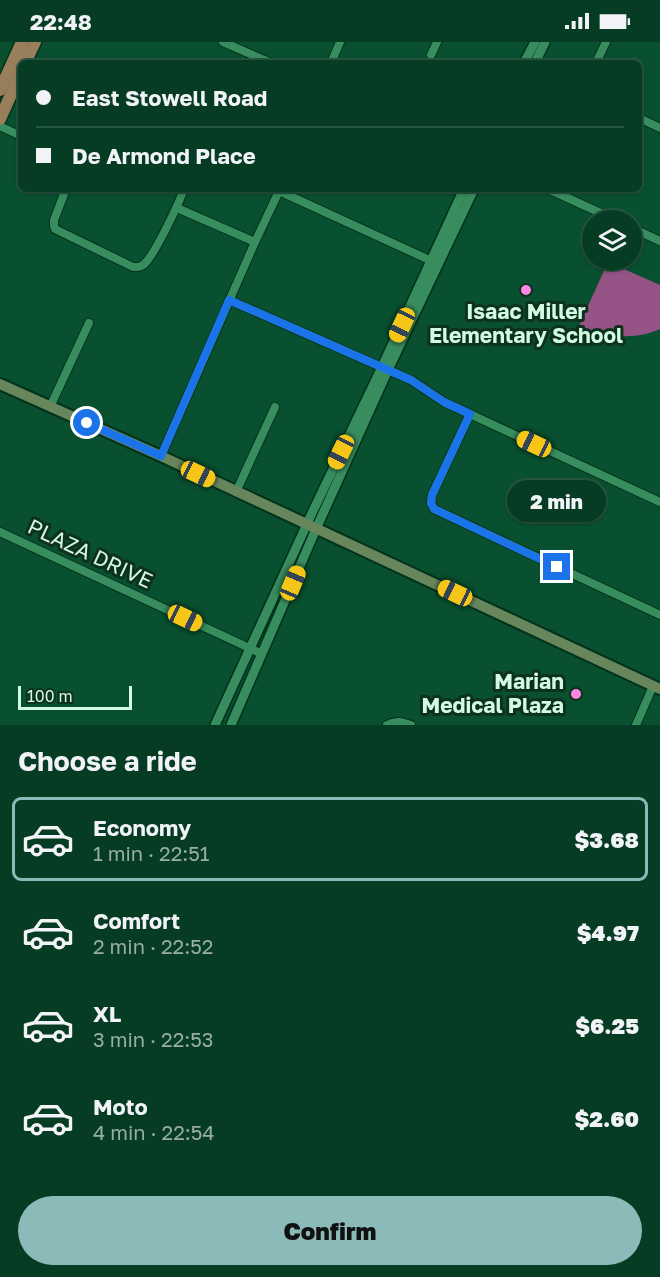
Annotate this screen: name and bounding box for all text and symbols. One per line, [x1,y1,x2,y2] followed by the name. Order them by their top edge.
[30,8,92,35] text: 22:48
[72,84,267,111] text: East Stowell Road
[72,142,256,169] text: De Armond Place
[582,210,642,270] map controls
[582,210,642,270] button: layers
[519,283,533,297] marker: Isaac Miller Elementary School
[429,298,623,348] place label: Isaac Miller Elementary School
[386,305,418,345] car
[73,409,100,436] route start
[514,428,554,460] car
[325,432,357,472] car
[178,458,218,490] car
[508,480,606,522] callout: 2 min
[530,489,583,513] text: 2 min
[24,513,157,593] street label: PLAZA DRIVE
[543,553,570,580] route end
[278,563,308,603] car
[435,577,475,609] car
[165,602,205,634] car
[422,668,564,718] place label: Marian Medical Plaza
[18,683,132,710] scale bar
[27,686,73,706] text: 100 m
[569,687,583,701] marker: Marian Medical Plaza
[18,745,197,777] text: Choose a ride
[21,812,75,866] icon: car
[93,814,191,841] text: Economy
[574,826,639,853] text: $3.68
[93,841,210,865] text: 1 min · 22:51
[21,905,75,959] icon: car
[93,907,180,934] text: Comfort
[577,919,639,946] text: $4.97
[93,934,213,958] text: 2 min · 22:52
[21,998,75,1052] icon: car
[93,1000,121,1027] text: XL
[575,1012,639,1039] text: $6.25
[93,1027,214,1051] text: 3 min · 22:53
[21,1091,75,1145] icon: car
[93,1093,148,1120] text: Moto
[575,1105,639,1132] text: $2.60
[93,1120,215,1144] text: 4 min · 22:54
[18,1196,642,1265] button: Confirm

